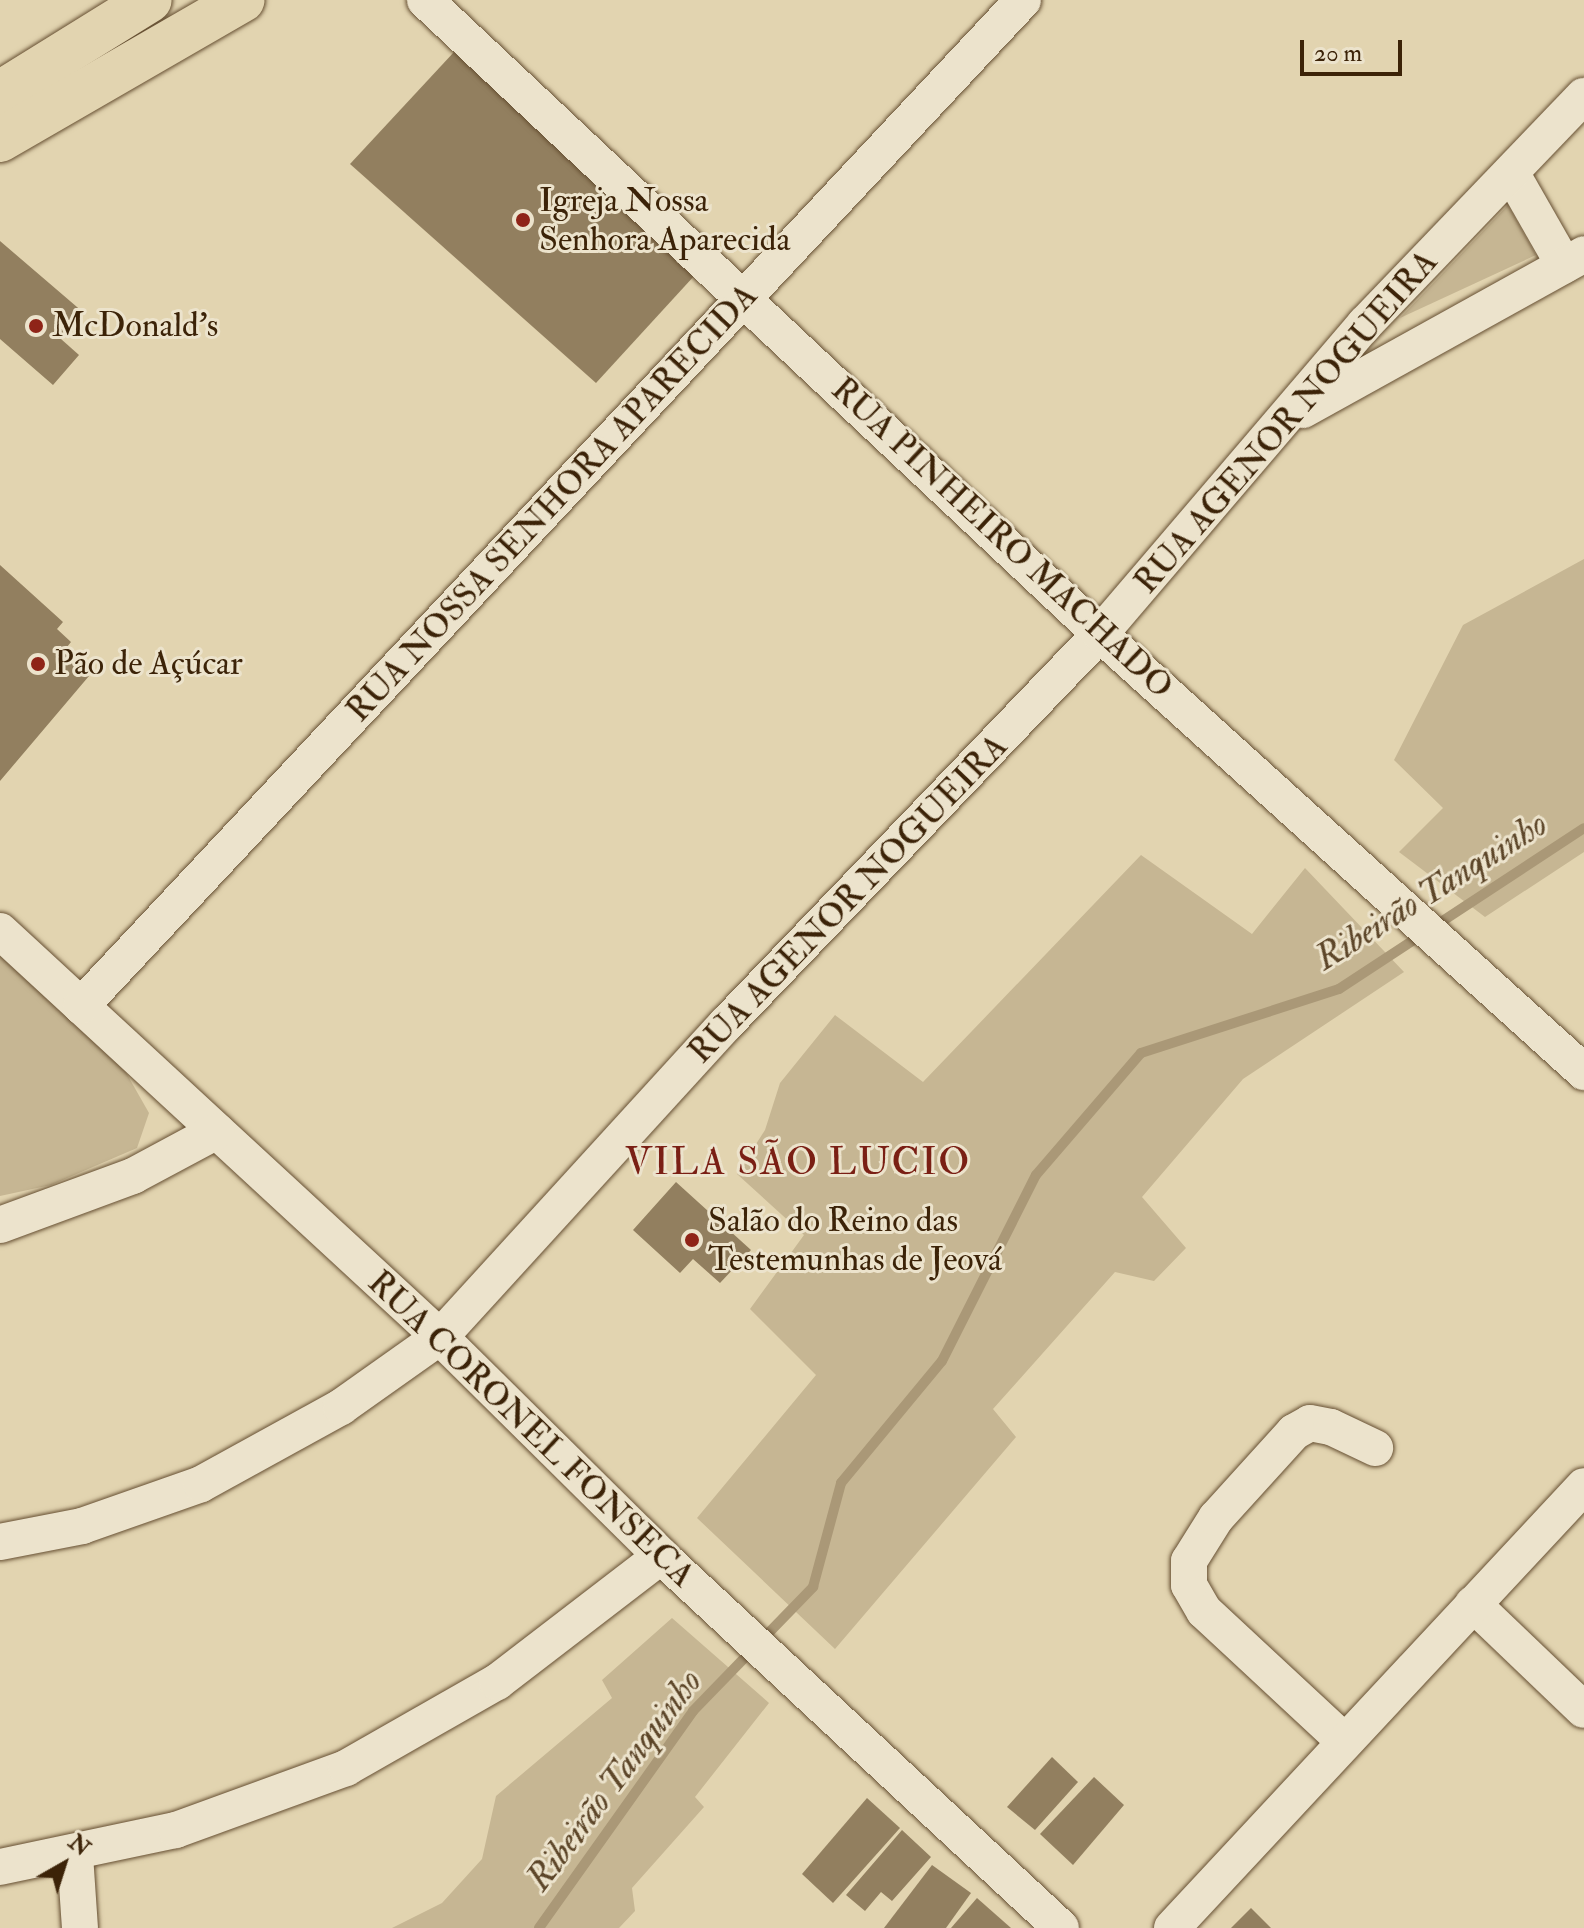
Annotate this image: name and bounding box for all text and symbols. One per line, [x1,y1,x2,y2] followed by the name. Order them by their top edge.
[1304,24,1406,74] scale bar
[1314,38,1362,69] text: 20 m
[539,180,790,260] place label: Igreja Nossa Senhora Aparecida
[514,211,532,229] marker: Igreja Nossa Senhora Aparecida
[1126,242,1446,602] street label: RUA AGENOR NOGUEIRA
[338,275,766,731] street label: RUA NOSSA SENHORA APARECIDA
[52,306,218,346] place label: McDonald's
[27,317,45,335] marker: McDonald's
[823,369,1181,707] street label: RUA PINHEIRO MACHADO
[54,644,243,684] place label: Pão de Açúcar
[29,655,47,673] marker: Pão de Açúcar
[680,726,1016,1072] street label: RUA AGENOR NOGUEIRA
[1307,802,1555,980] water label: Ribeirão Tanquinho
[625,1140,971,1186] district label: VILA SÃO LUCIO
[708,1200,1002,1280] place label: Salão do Reino das Testemunhas de Jeová
[683,1231,701,1249] marker: Salão do Reino das Testemunhas de Jeová
[359,1262,703,1596] street label: RUA CORONEL FONSECA
[517,1661,711,1899] water label: Ribeirão Tanquinho
[24,1824,104,1904] north arrow
[63,1828,96,1862] text: N

